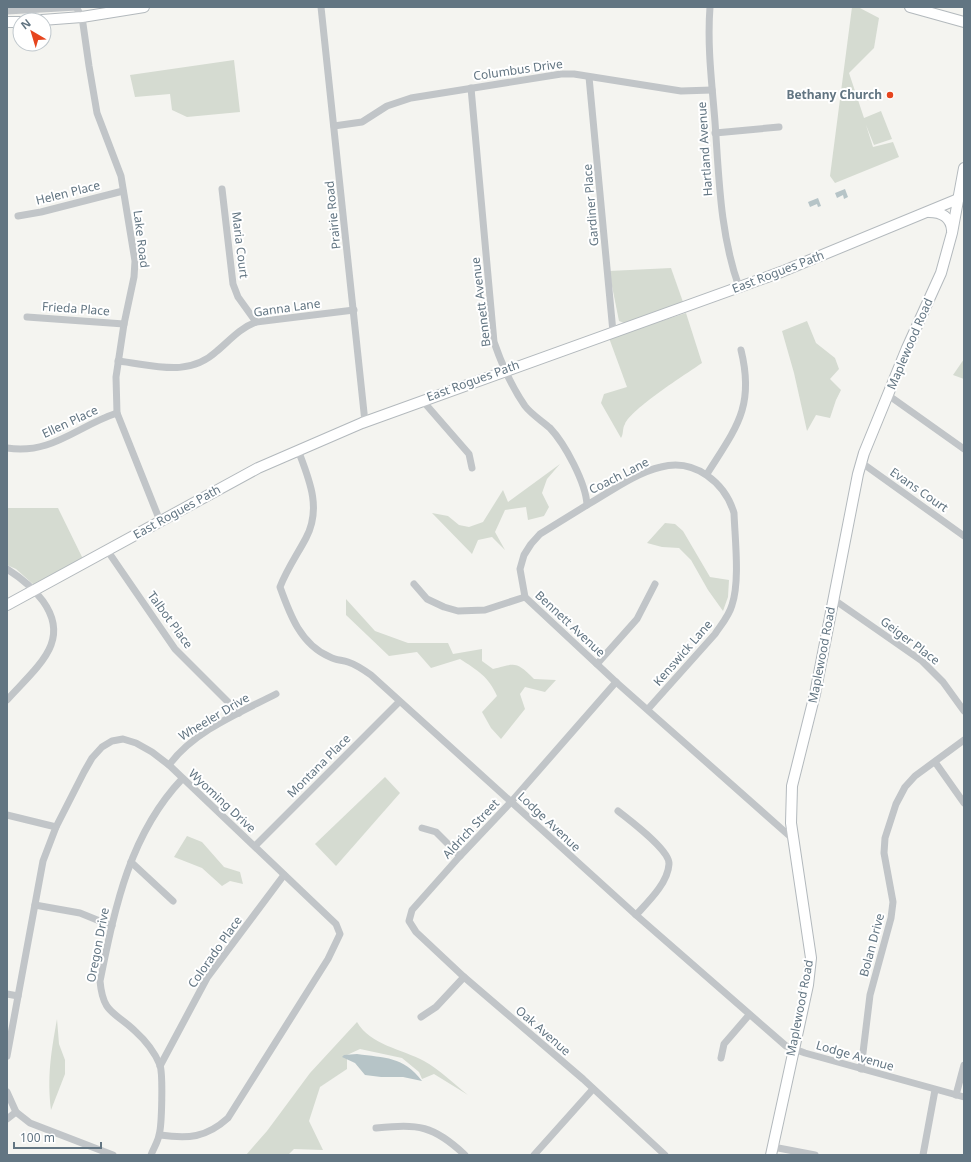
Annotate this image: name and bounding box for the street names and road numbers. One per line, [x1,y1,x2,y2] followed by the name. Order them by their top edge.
[472,55,564,84] street label: Columbus Drive
[693,101,716,197] street label: Hartland Avenue
[578,163,603,247] street label: Gardiner Place
[34,176,102,209] street label: Helen Place
[320,180,345,250] street label: Prairie Road
[130,209,153,269] street label: Lake Road
[228,211,253,280] street label: Maria Court
[729,246,826,297] street label: East Rogues Path
[467,256,494,348] street label: Bennett Avenue
[252,294,322,321] street label: Ganna Lane
[883,295,936,392] street label: Maplewood Road
[42,298,111,319] street label: Frieda Place
[424,356,522,405] street label: East Rogues Path
[39,401,101,442] street label: Ellen Place
[586,453,652,498] street label: Coach Lane
[887,463,952,516] street label: Evans Court
[130,480,224,543] street label: East Rogues Path
[532,587,609,661] street label: Bennett Avenue
[144,588,197,652] street label: Talbot Place
[804,605,839,705] street label: Maplewood Road
[877,613,944,669] street label: Geiger Place
[649,616,716,689] street label: Kenswick Lane
[175,689,252,744] street label: Wheeler Drive
[283,730,354,801] street label: Montana Place
[185,765,260,836] street label: Wyoming Drive
[514,788,585,855] street label: Lodge Avenue
[439,795,503,862] street label: Aldrich Street
[82,906,113,984] street label: Oregon Drive
[855,911,888,979] street label: Bolan Drive
[184,912,246,991] street label: Colorado Place
[782,958,817,1058] street label: Maplewood Road
[512,1002,575,1059] street label: Oak Avenue
[814,1036,896,1075] street label: Lodge Avenue

